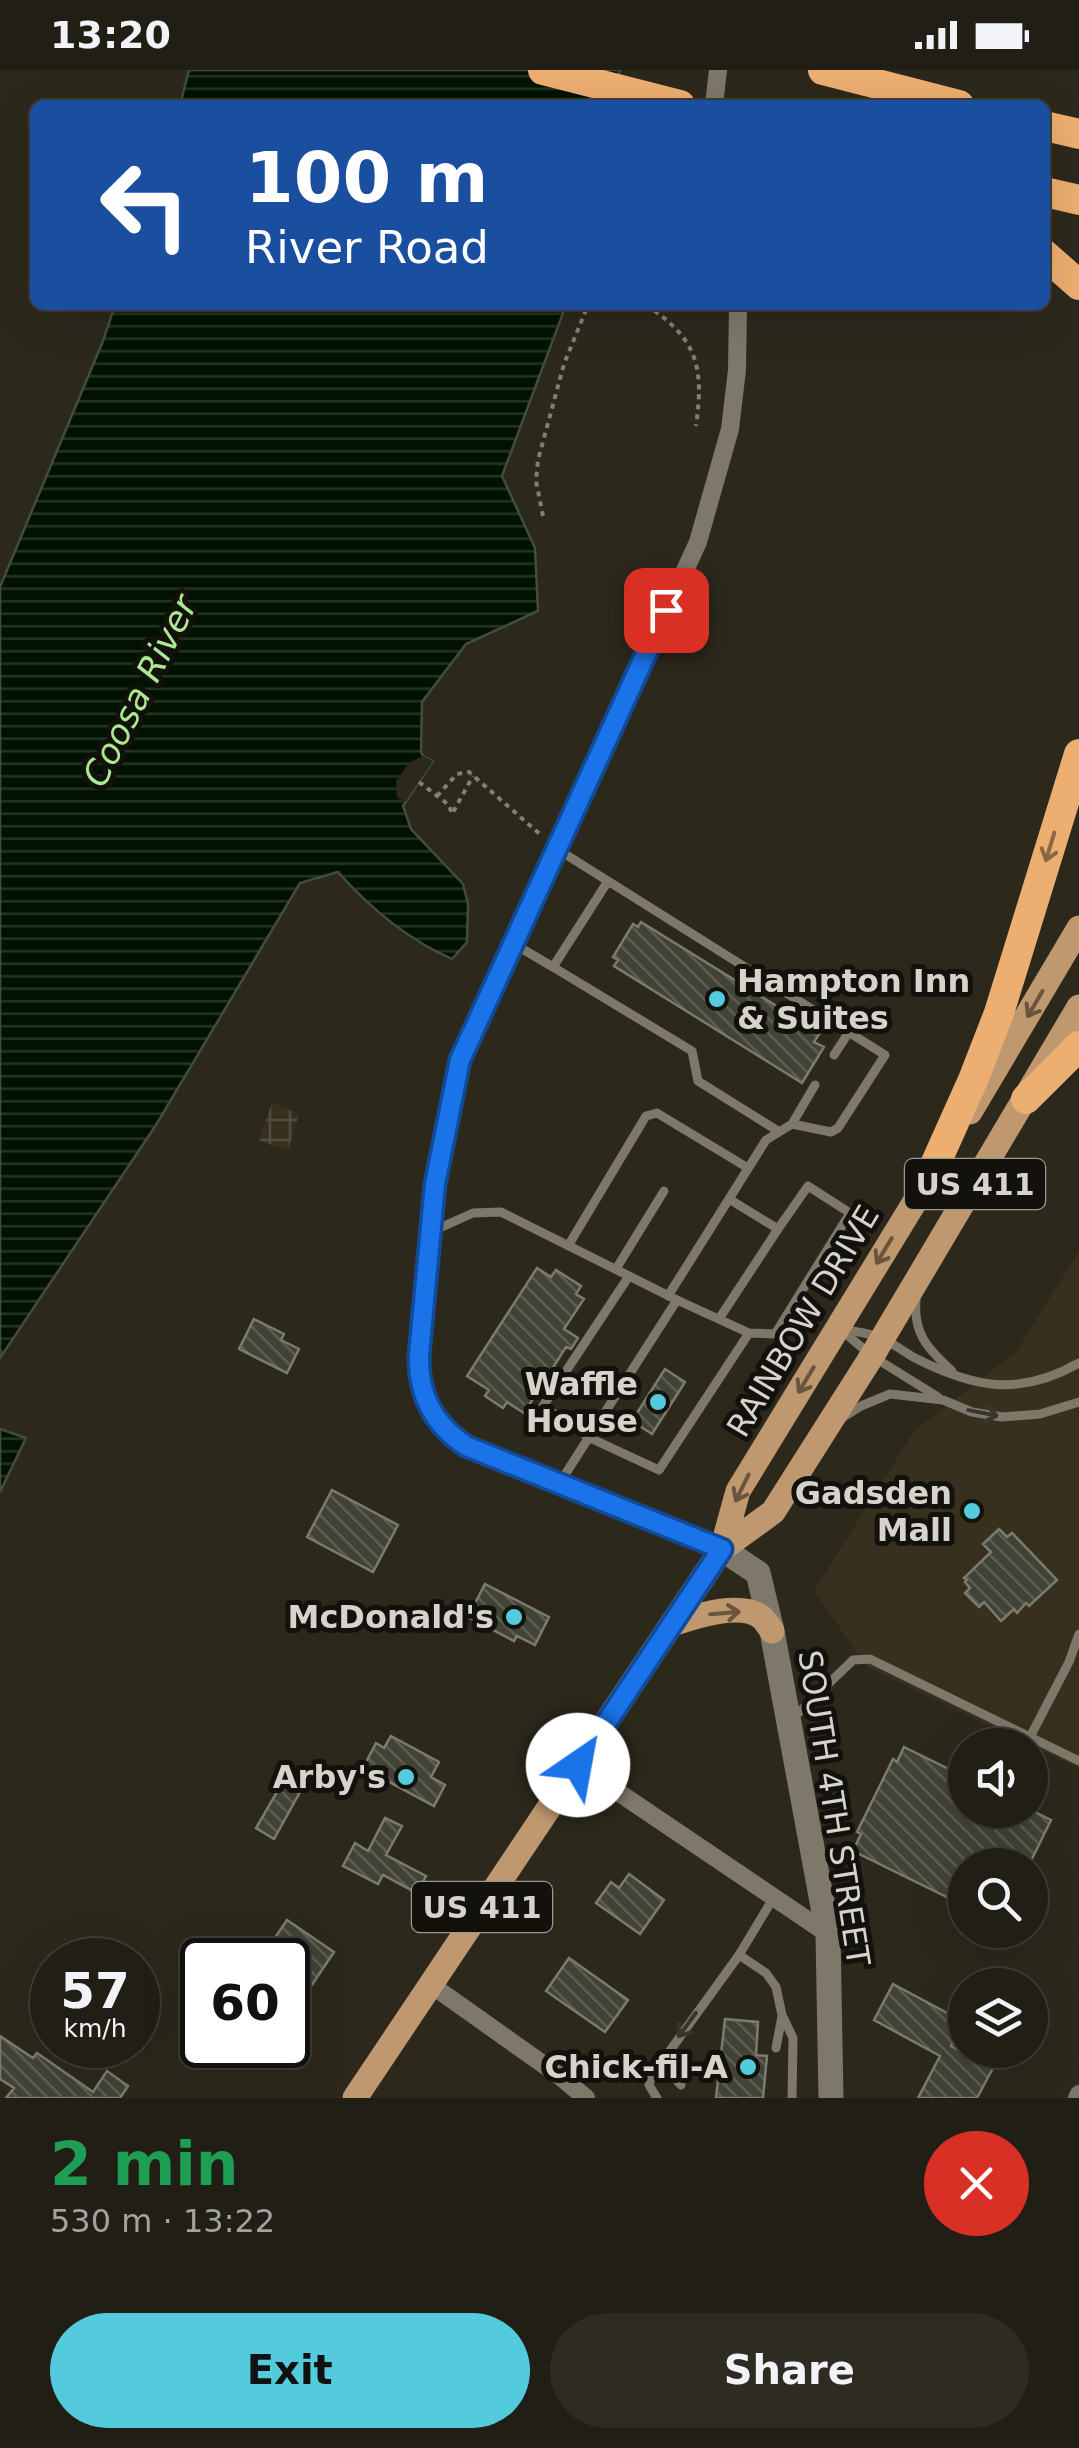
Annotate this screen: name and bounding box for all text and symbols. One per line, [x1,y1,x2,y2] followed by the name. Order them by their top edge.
[50,13,171,57] text: 13:20
[245,137,488,219] text: 100 m
[80,140,210,270] icon: left
[245,221,489,274] text: River Road
[624,568,709,653] pin
[639,583,694,638] icon: arrive
[75,587,206,793] water label: Coosa River
[1040,831,1058,863] one-way arrow
[737,962,970,1037] place label: Hampton Inn & Suites
[706,988,728,1010] marker: Hampton Inn & Suites
[1024,989,1044,1018] one-way arrow
[905,1159,1045,1209] road number: US 411
[719,1198,887,1444] street label: RAINBOW DRIVE
[874,1236,894,1265] one-way arrow
[525,1365,638,1440] place label: Waffle House
[796,1365,816,1394] one-way arrow
[647,1391,669,1413] marker: Waffle House
[966,1405,998,1424] one-way arrow
[731,1472,750,1502] one-way arrow
[795,1474,952,1549] place label: Gadsden Mall
[961,1500,983,1522] marker: Gadsden Mall
[288,1598,494,1636] place label: McDonald's
[708,1603,741,1622] one-way arrow
[503,1606,525,1628] marker: McDonald's
[790,1648,878,1969] street label: SOUTH 4TH STREET
[526,1713,630,1817] position arrow
[948,1728,1048,2068] map controls
[948,1728,1048,1828] button: sound
[273,1758,386,1796] place label: Arby's
[395,1766,417,1788] marker: Arby's
[948,1848,1048,1948] button: search
[412,1882,552,1932] road number: US 411
[180,1938,310,2068] speed limit sign: 60
[60,1962,130,2020] text: 57
[948,1968,1048,2068] button: layers
[677,2010,698,2038] one-way arrow
[63,2014,127,2043] text: km/h
[545,2048,728,2086] place label: Chick-fil-A
[737,2056,759,2078] marker: Chick-fil-A
[50,2129,238,2199] text: 2 min
[924,2131,1029,2236] button: close
[50,2202,275,2240] text: 530 m · 13:22
[50,2313,530,2428] button: Exit
[550,2313,1029,2428] button: Share

